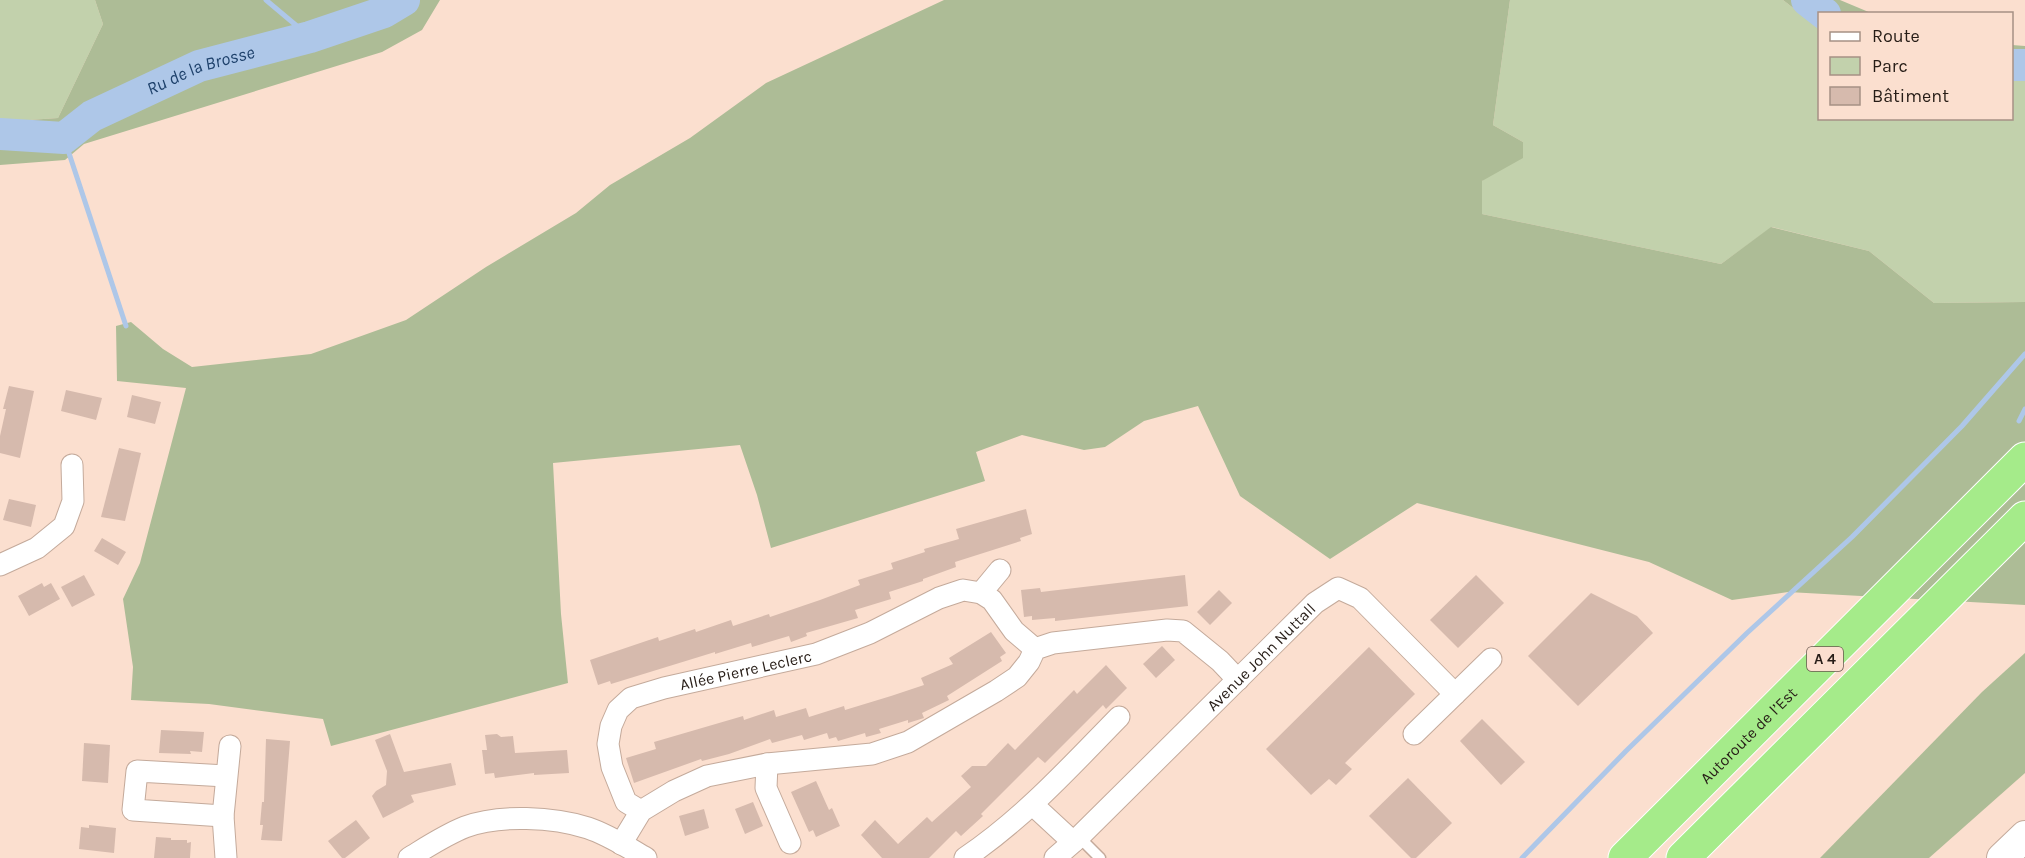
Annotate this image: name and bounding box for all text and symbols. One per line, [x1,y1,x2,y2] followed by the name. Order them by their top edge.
[1818,12,2013,120] legend
[1872,25,1920,47] text: Route
[143,41,257,100] water label: Ru de la Brosse
[1872,55,1908,77] text: Parc
[1872,85,1949,107] text: Bâtiment
[1203,599,1320,715] street label: Avenue John Nuttall
[678,646,813,694] street label: Allée Pierre Leclerc
[1807,647,1843,671] road number: A 4
[1696,683,1801,788] street label: Autoroute de l’Est

